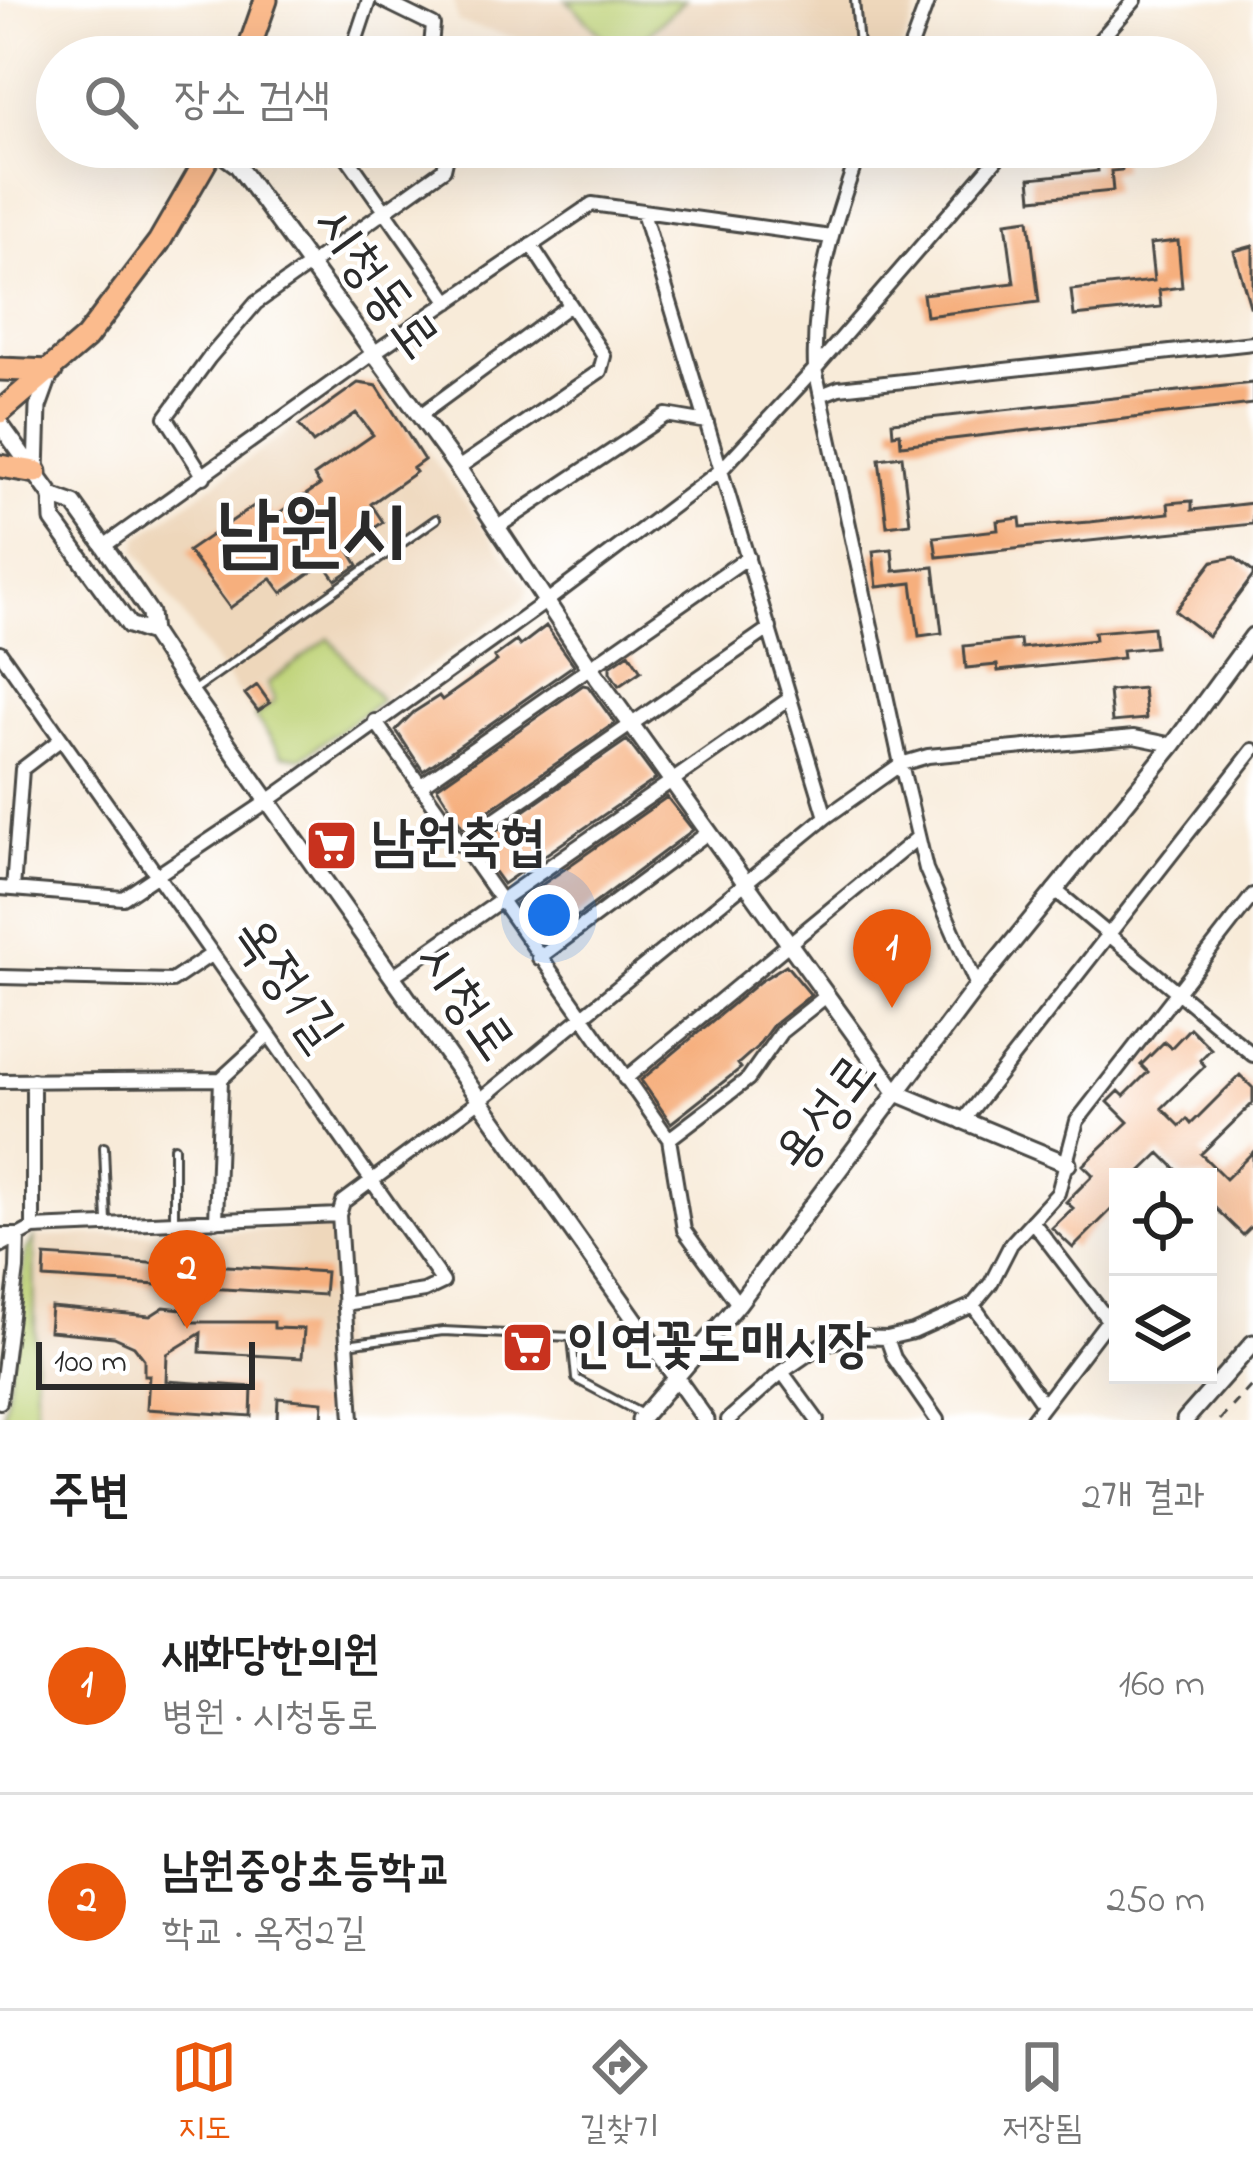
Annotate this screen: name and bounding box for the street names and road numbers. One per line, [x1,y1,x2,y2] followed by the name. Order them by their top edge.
[291,191,457,377] street label: 시청동로
[211,902,359,1068] street label: 옥정1길
[394,927,532,1079] street label: 시청로
[758,1039,898,1191] street label: 용성로

